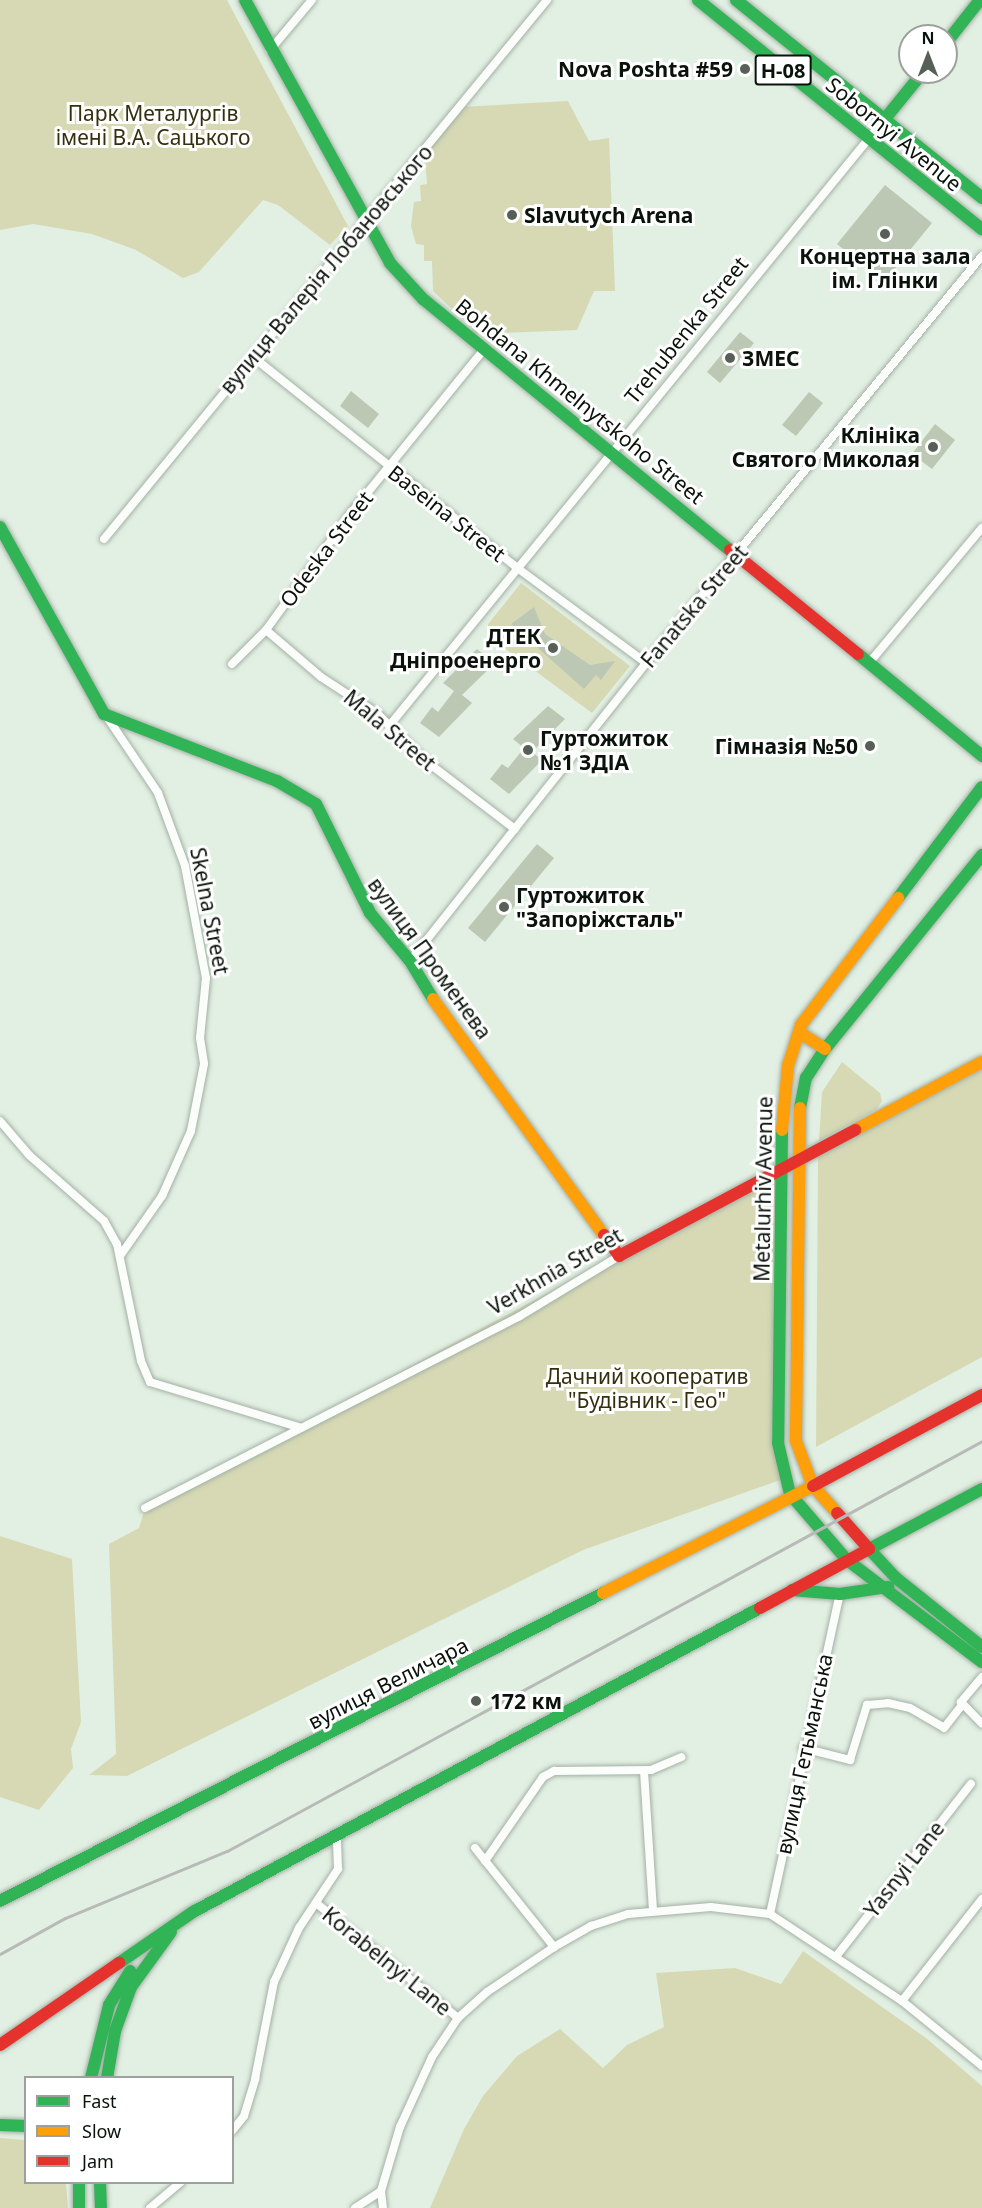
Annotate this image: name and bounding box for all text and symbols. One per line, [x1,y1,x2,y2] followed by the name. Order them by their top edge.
[898,24,958,84] north arrow
[921,27,935,49] text: N
[754,53,812,87] road number: Н-08
[558,56,733,82] place label: Nova Poshta #59
[738,62,752,76] marker: Nova Poshta #59
[821,72,967,196] street label: Sobornyi Avenue
[56,100,250,150] park label: Парк Металургів імені В.А. Сацького
[214,139,438,399] street label: вулиця Валерія Лобановського
[524,202,693,228] place label: Slavutych Arena
[505,208,519,222] marker: Slavutych Arena
[878,227,892,241] marker: Концертна зала ім. Глінки
[799,243,971,293] place label: Концертна зала ім. Глінки
[619,252,753,408] street label: Trehubenka Street
[451,293,709,509] street label: Bohdana Khmelnytskoho Street
[742,345,800,371] place label: ЗМЕС
[723,351,737,365] marker: ЗМЕС
[732,422,920,472] place label: Клініка Святого Миколая
[924,438,942,456] marker: Клініка Святого Миколая
[383,459,511,567] street label: Baseina Street
[274,486,378,612] street label: Odeska Street
[635,540,753,672] street label: Fanatska Street
[390,623,541,673] place label: ДТЕК Дніпроенерго
[546,641,560,655] marker: ДТЕК Дніпроенерго
[339,684,441,776] street label: Mala Street
[540,725,669,775] place label: Гуртожиток №1 ЗДІА
[715,733,858,759] place label: Гімназія №50
[863,739,877,753] marker: Гімназія №50
[521,743,535,757] marker: Гуртожиток №1 ЗДІА
[185,845,235,977] street label: Skelna Street
[363,872,497,1044] street label: вулиця Променева
[516,882,683,932] place label: Гуртожиток "Запоріжсталь"
[497,900,511,914] marker: Гуртожиток "Запоріжсталь"
[749,1096,777,1282] street label: Metalurhiv Avenue
[483,1222,627,1320] street label: Verkhnia Street
[546,1363,748,1413] park label: Дачний кооператив "Будівник - Гео"
[304,1632,472,1734] street label: вулиця Величара
[770,1651,838,1857] street label: вулиця Гетьманська
[490,1688,562,1714] place label: 172 км
[467,1692,485,1710] marker: 172 км
[859,1816,949,1922] street label: Yasnyi Lane
[318,1901,456,2021] street label: Korabelnyi Lane
[24,2076,234,2184] legend
[82,2089,117,2113] text: Fast
[82,2119,121,2143] text: Slow
[82,2149,114,2173] text: Jam

